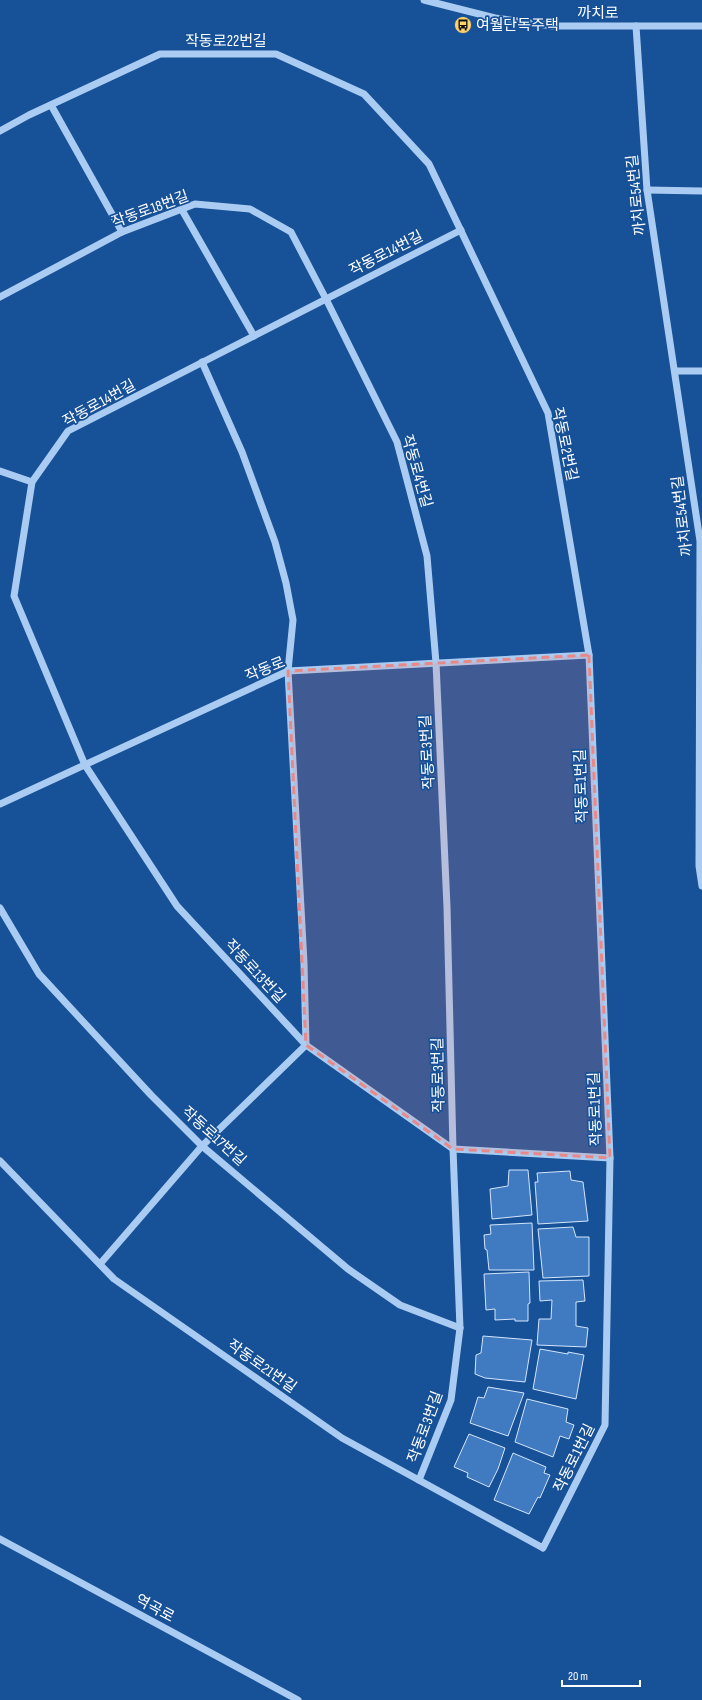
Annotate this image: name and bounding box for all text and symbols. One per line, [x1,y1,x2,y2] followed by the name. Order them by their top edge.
[577,4,619,23] street label: 까치로
[453,15,473,35] bus stop icon: 여월단독주택
[476,16,559,35] place label: 여월단독주택
[185,32,267,51] street label: 작동로22번길
[623,154,650,236] street label: 까치로54번길
[109,187,191,232] street label: 작동로18번길
[346,227,426,280] street label: 작동로14번길
[59,376,139,431] street label: 작동로14번길
[547,405,582,483] street label: 작동로2번길
[397,432,436,510] street label: 작동로4번길
[668,474,697,557] street label: 까치로54번길
[242,653,288,686] street label: 작동로
[416,714,439,790] street label: 작동로3번길
[571,749,592,823] street label: 작동로1번길
[220,935,289,1007] street label: 작동로13번길
[428,1037,449,1113] street label: 작동로3번길
[585,1072,606,1146] street label: 작동로1번길
[177,1102,250,1170] street label: 작동로17번길
[223,1336,300,1397] street label: 작동로21번길
[404,1389,447,1466] street label: 작동로3번길
[550,1421,599,1496] street label: 작동로1번길
[132,1590,178,1627] street label: 역곡로
[562,1662,640,1688] scale bar
[568,1669,588,1684] text: 20 m

